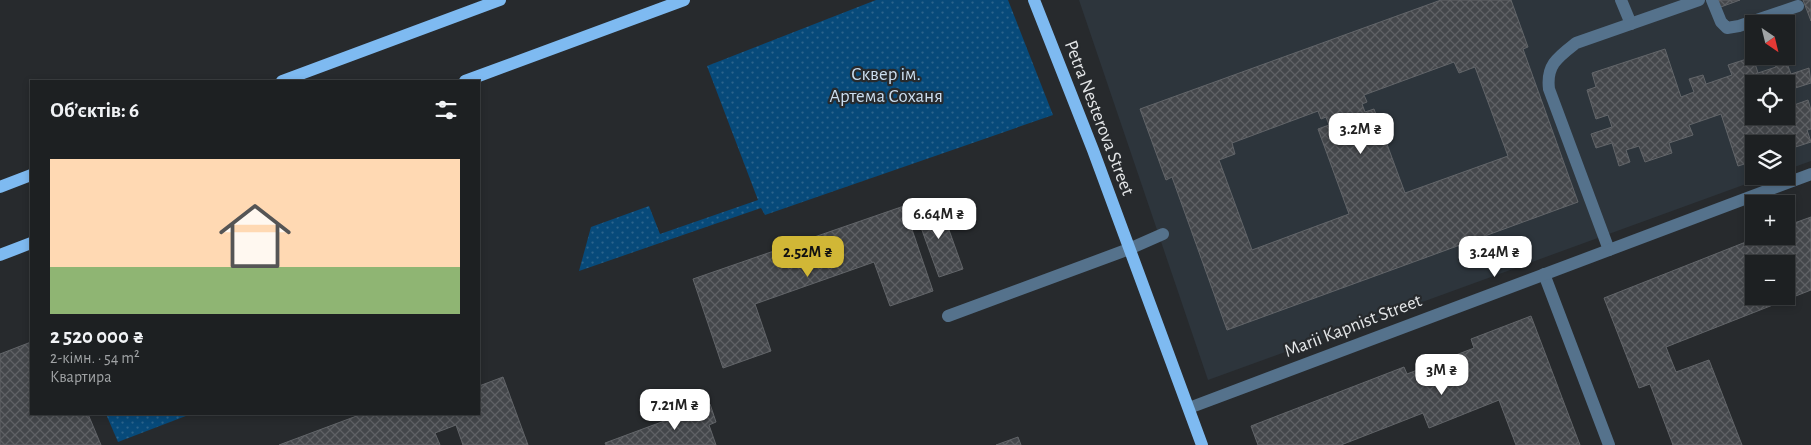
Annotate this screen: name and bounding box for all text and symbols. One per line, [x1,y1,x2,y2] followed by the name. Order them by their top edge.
[1745,15,1795,65] north arrow
[1745,15,1795,305] map controls
[1061,38,1137,198] street label: Petra Nesterova Street
[829,65,943,106] park label: Сквер ім. Артема Соханя
[1745,75,1795,125] button: locate
[432,96,460,124] icon: filters
[50,100,139,121] text: Об’єктів: 6
[1320,112,1402,155] pin: 3.2M ₴
[1340,121,1382,137] text: 3.2M ₴
[1745,135,1795,185] button: layers
[210,191,300,281] icon: home
[1745,195,1795,245] button: +
[893,198,985,240] pin: 6.64M ₴
[913,206,965,222] text: 6.64M ₴
[762,236,854,278] pin: 2.52M ₴
[1449,236,1541,278] pin: 3.24M ₴
[783,244,833,260] text: 2.52M ₴
[1470,244,1520,260] text: 3.24M ₴
[1745,255,1795,305] button: −
[1282,291,1424,361] street label: Marii Kapnist Street
[50,326,144,347] text: 2 520 000 ₴
[50,350,140,366] text: 2-кімн. · 54 m²
[1412,354,1472,396] pin: 3M ₴
[1426,362,1458,378] text: 3M ₴
[50,369,112,385] text: Квартира
[629,388,721,431] pin: 7.21M ₴
[651,397,699,413] text: 7.21M ₴

